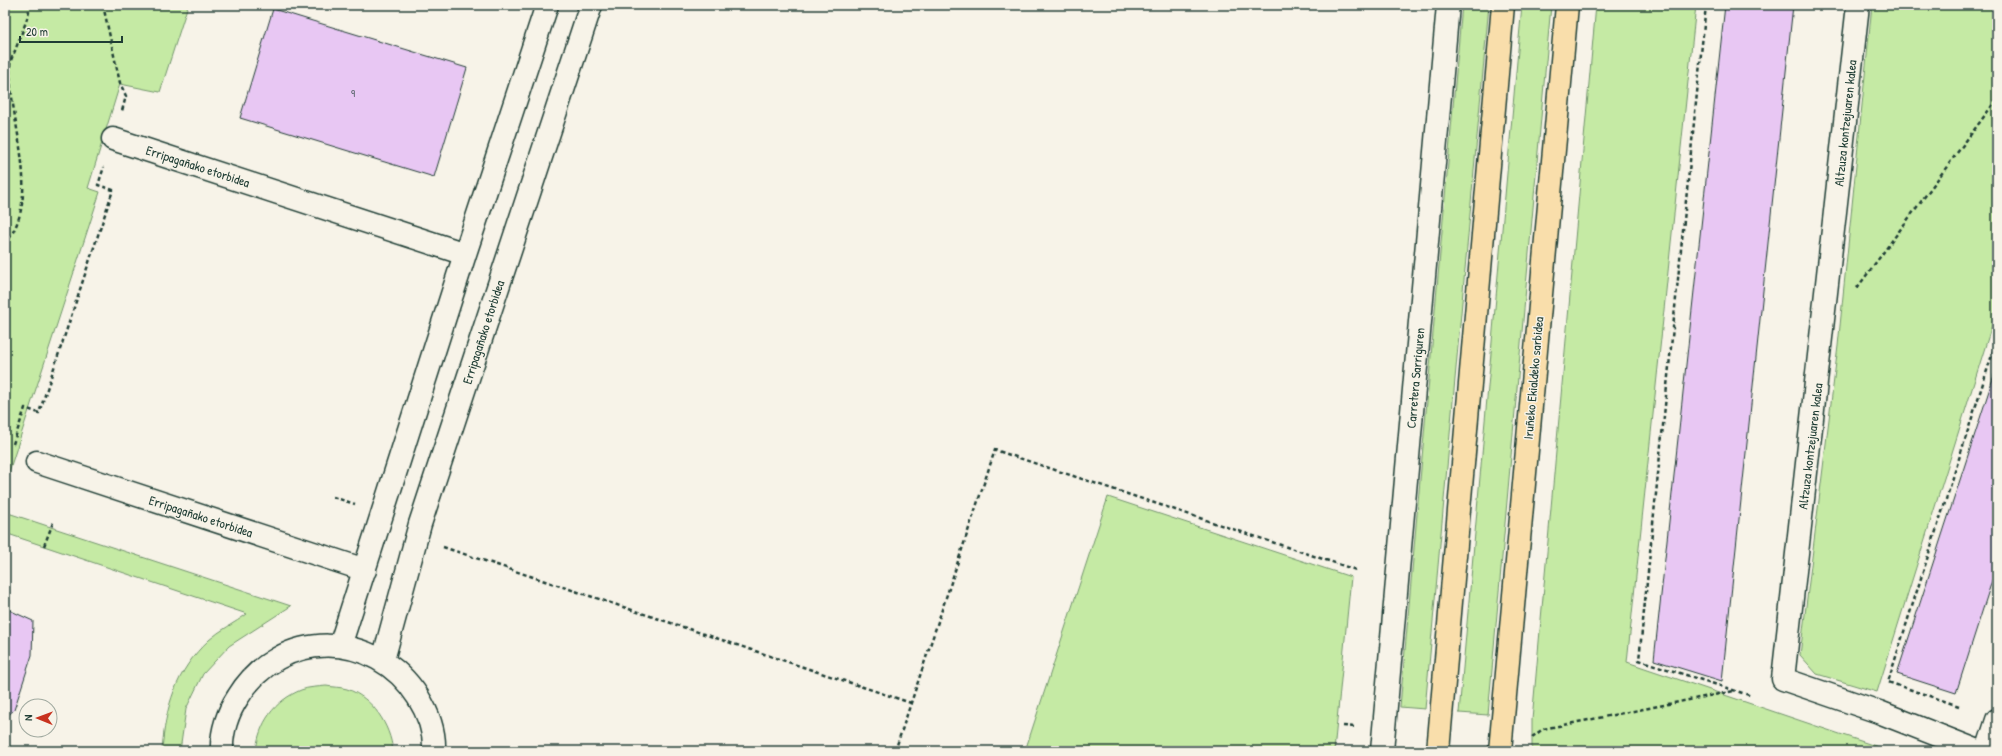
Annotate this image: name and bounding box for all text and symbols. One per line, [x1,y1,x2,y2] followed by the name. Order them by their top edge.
[20,18,122,44] scale bar
[26,23,48,40] text: 20 m
[1829,59,1861,187] street label: Altzuza kontzejuaren kalea
[351,86,355,100] house number: 9
[144,141,252,191] street label: Erripagañako etorbidea
[458,278,508,386] street label: Erripagañako etorbidea
[1519,316,1547,440] street label: Iruñeko Ekialdeko sarbidea
[1402,327,1428,429] street label: Carretera Sarriguren
[1793,382,1827,510] street label: Altzuza kontzejuaren kalea
[147,491,255,541] street label: Erripagañako etorbidea
[18,698,58,738] north arrow
[21,715,35,721] text: N

